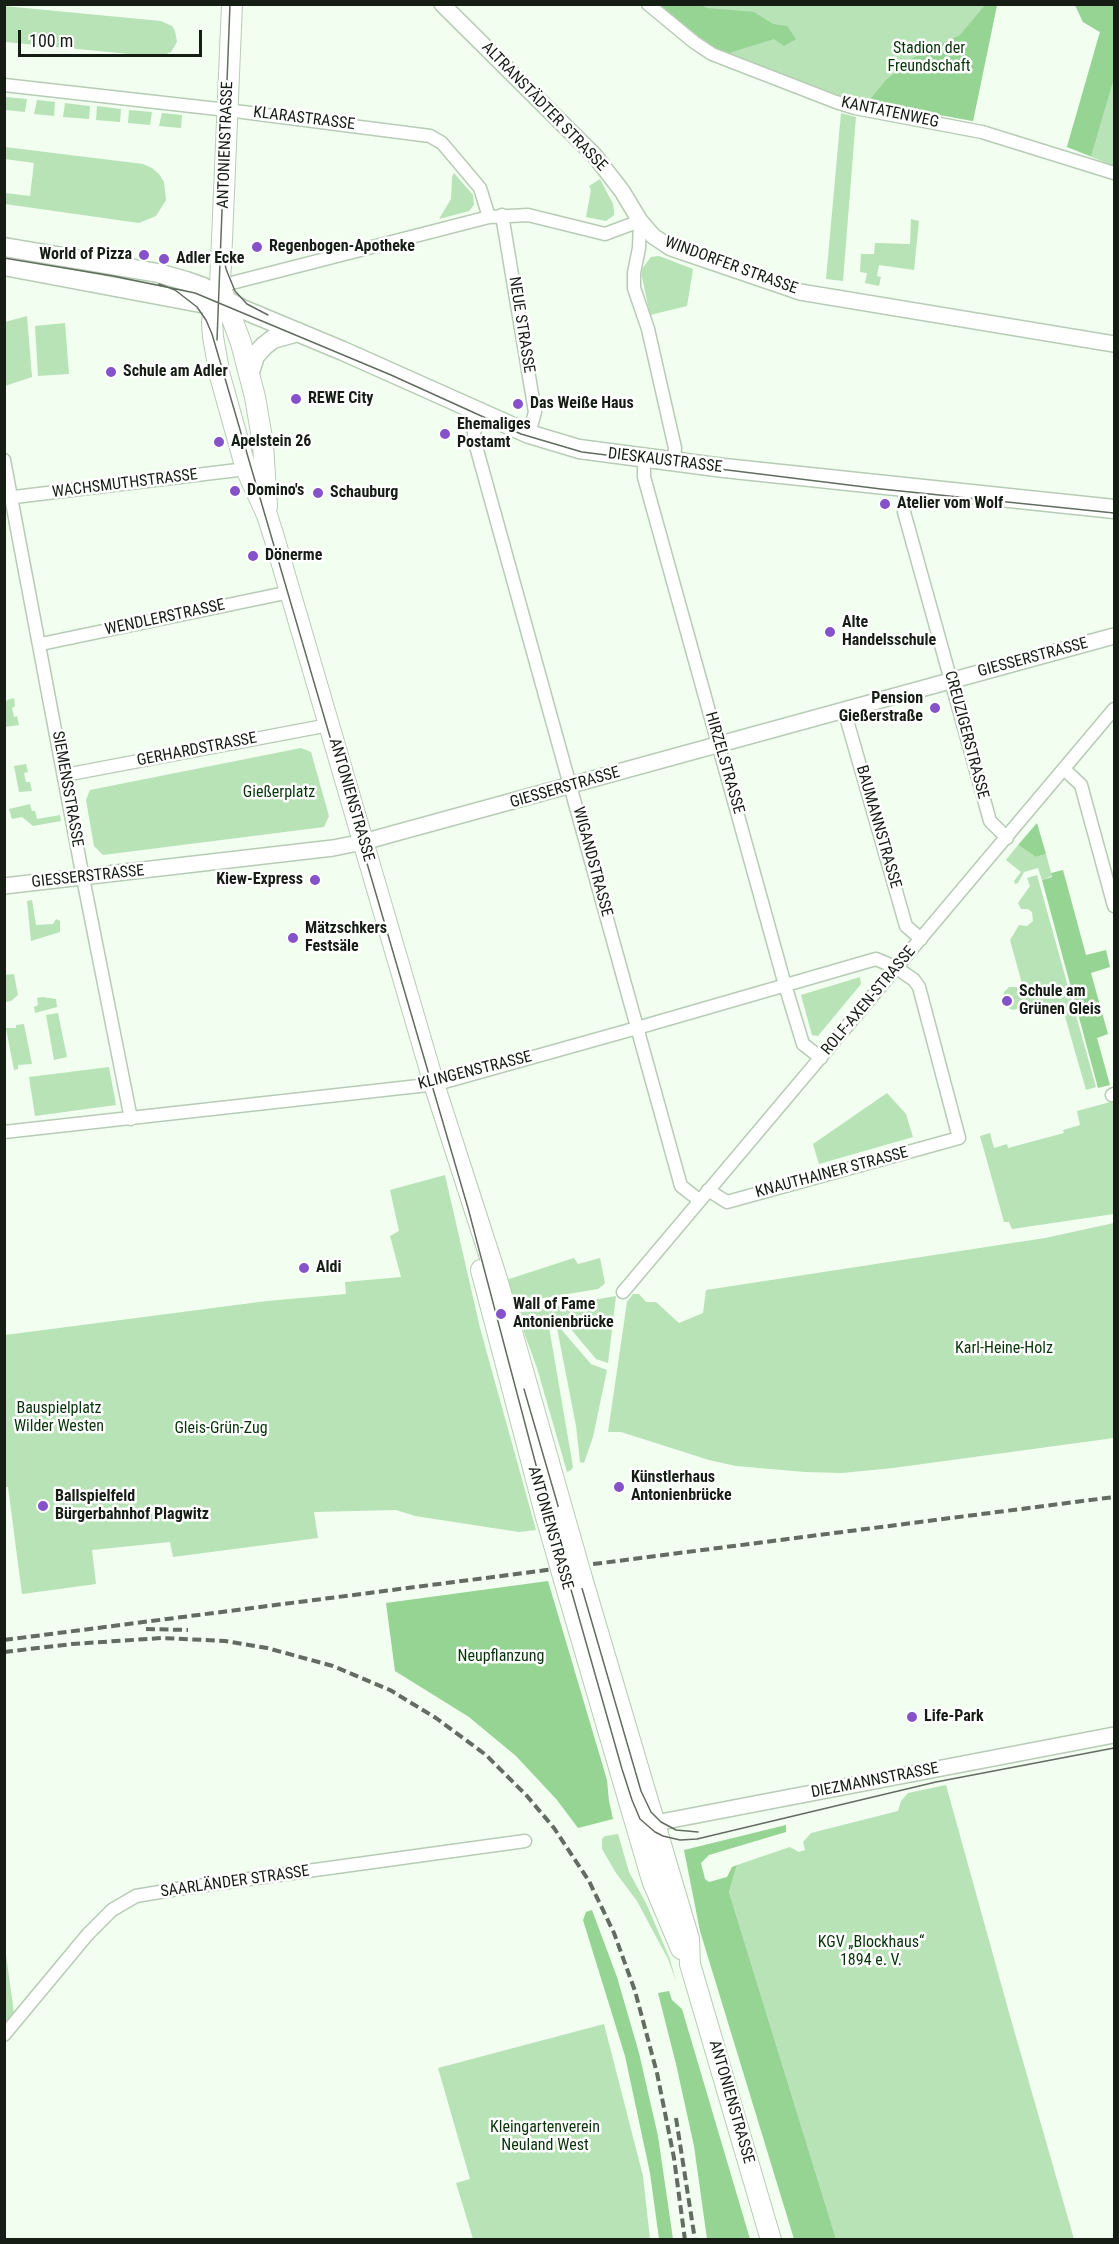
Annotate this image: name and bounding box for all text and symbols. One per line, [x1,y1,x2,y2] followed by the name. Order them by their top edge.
[21,18,206,56] scale bar
[29,30,73,51] text: 100 m
[477,38,611,176] street label: ALTRANSTÄDTER STRASSE
[887,39,971,77] park label: Stadion der Freundschaft
[214,81,238,209] street label: ANTONIENSTRASSE
[839,93,941,133] street label: KANTATENWEG
[252,103,356,135] street label: KLARASTRASSE
[662,233,800,299] street label: WINDORFER STRASSE
[269,237,415,257] place label: Regenbogen-Apotheke
[250,240,264,254] marker: Regenbogen-Apotheke
[39,245,132,265] place label: World of Pizza
[137,248,151,262] marker: World of Pizza
[176,249,244,269] place label: Adler Ecke
[157,252,171,266] marker: Adler Ecke
[504,275,538,375] street label: NEUE STRASSE
[123,362,228,382] place label: Schule am Adler
[104,365,118,379] marker: Schule am Adler
[308,389,373,409] place label: REWE City
[289,392,303,406] marker: REWE City
[530,394,634,414] place label: Das Weiße Haus
[511,397,525,411] marker: Das Weiße Haus
[457,415,531,453] place label: Ehemaliges Postamt
[438,427,452,441] marker: Ehemaliges Postamt
[231,432,311,452] place label: Apelstein 26
[212,435,226,449] marker: Apelstein 26
[607,444,723,478] street label: DIESKAUSTRASSE
[51,466,199,502] street label: WACHSMUTHSTRASSE
[247,481,304,501] place label: Domino's
[330,483,398,503] place label: Schauburg
[228,484,242,498] marker: Domino's
[311,486,325,500] marker: Schauburg
[897,494,1003,514] place label: Atelier vom Wolf
[878,497,892,511] marker: Atelier vom Wolf
[265,546,322,566] place label: Dönerme
[246,549,260,563] marker: Dönerme
[103,596,227,640] street label: WENDLERSTRASSE
[842,613,936,651] place label: Alte Handelsschule
[823,625,837,639] marker: Alte Handelsschule
[976,634,1090,682] street label: GIESSERSTRASSE
[940,669,992,801] street label: CREUZIGERSTRASSE
[839,689,923,727] place label: Pension Gießerstraße
[928,701,942,715] marker: Pension Gießerstraße
[700,710,748,816] street label: HIRZELSTRASSE
[135,729,259,771] street label: GERHARDSTRASSE
[47,730,87,848] street label: SIEMENSSTRASSE
[324,736,378,864] street label: ANTONIENSTRASSE
[508,763,622,813] street label: GIESSERSTRASSE
[851,763,905,891] street label: BAUMANNSTRASSE
[243,783,315,803] park label: Gießerplatz
[568,805,616,919] street label: WIGANDSTRASSE
[31,862,145,892] street label: GIESSERSTRASSE
[216,870,303,890] place label: Kiew-Express
[308,873,322,887] marker: Kiew-Express
[305,919,387,957] place label: Mätzschkers Festsäle
[286,931,300,945] marker: Mätzschkers Festsäle
[818,943,920,1059] street label: ROLF-AXEN-STRASSE
[1019,982,1101,1020] place label: Schule am Grünen Gleis
[1000,994,1014,1008] marker: Schule am Grünen Gleis
[416,1048,534,1094] street label: KLINGENSTRASSE
[753,1143,911,1203] street label: KNAUTHAINER STRASSE
[316,1258,342,1278] place label: Aldi
[297,1261,311,1275] marker: Aldi
[513,1295,614,1333] place label: Wall of Fame Antonienbrücke
[494,1307,508,1321] marker: Wall of Fame Antonienbrücke
[955,1339,1053,1359] park label: Karl-Heine-Holz
[14,1399,104,1437] park label: Bauspielplatz Wilder Westen
[174,1419,268,1439] park label: Gleis-Grün-Zug
[523,1464,577,1592] street label: ANTONIENSTRASSE
[631,1468,732,1506] place label: Künstlerhaus Antonienbrücke
[612,1480,626,1494] marker: Künstlerhaus Antonienbrücke
[55,1487,209,1525] place label: Ballspielfeld Bürgerbahnhof Plagwitz
[36,1499,50,1513] marker: Ballspielfeld Bürgerbahnhof Plagwitz
[458,1647,544,1667] park label: Neupflanzung
[924,1707,984,1727] place label: Life-Park
[905,1710,919,1724] marker: Life-Park
[810,1759,940,1803] street label: DIEZMANNSTRASSE
[159,1862,311,1902] street label: SAARLÄNDER STRASSE
[818,1933,924,1971] park label: KGV „Blockhaus“ 1894 e. V.
[704,2038,758,2166] street label: ANTONIENSTRASSE
[490,2118,600,2156] park label: Kleingartenverein Neuland West

